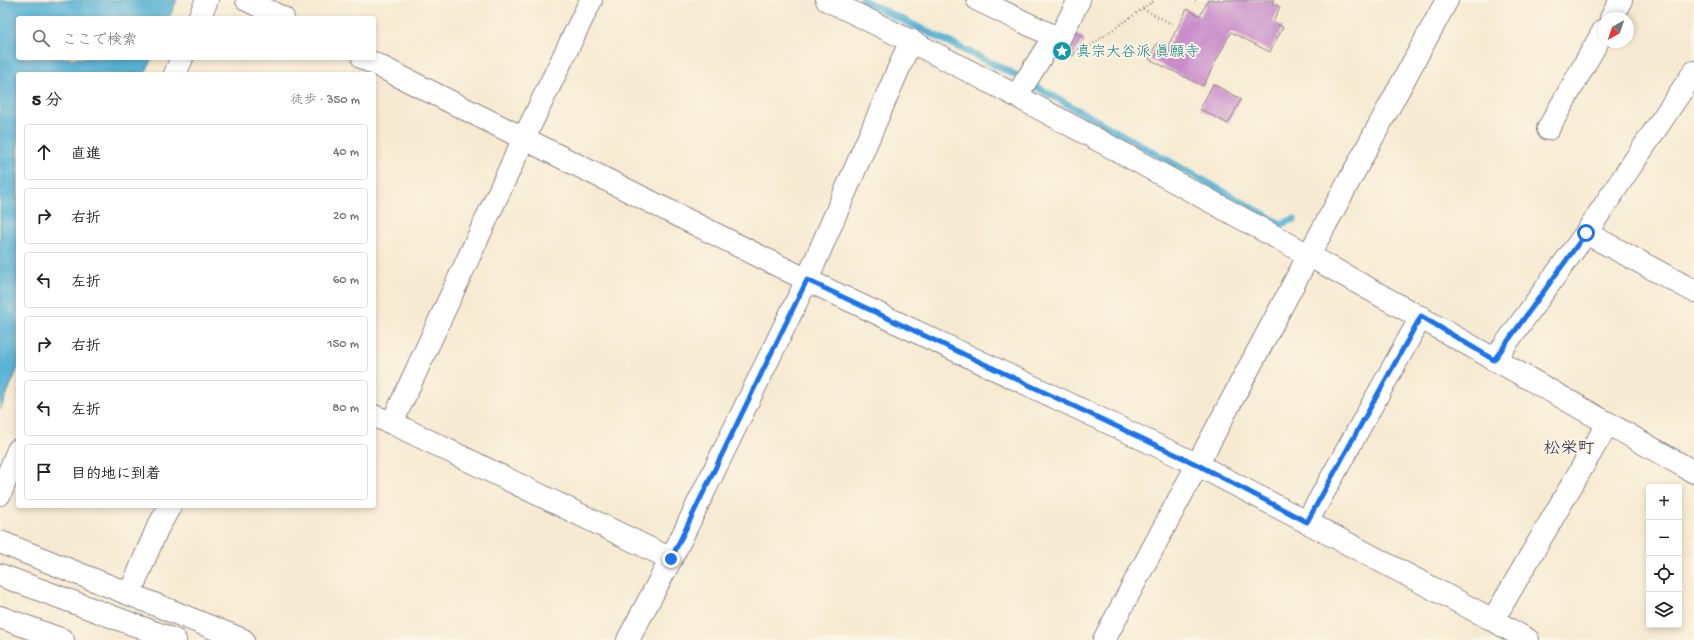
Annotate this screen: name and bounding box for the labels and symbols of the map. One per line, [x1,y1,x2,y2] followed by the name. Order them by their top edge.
[1598,12,1634,48] north arrow
[1051,40,1073,62] place icon: 真宗大谷派 眞願寺
[1076,43,1200,62] place label: 真宗大谷派 眞願寺
[1577,224,1595,242] route start
[1544,439,1595,460] district label: 松栄町
[662,550,680,568] route end

